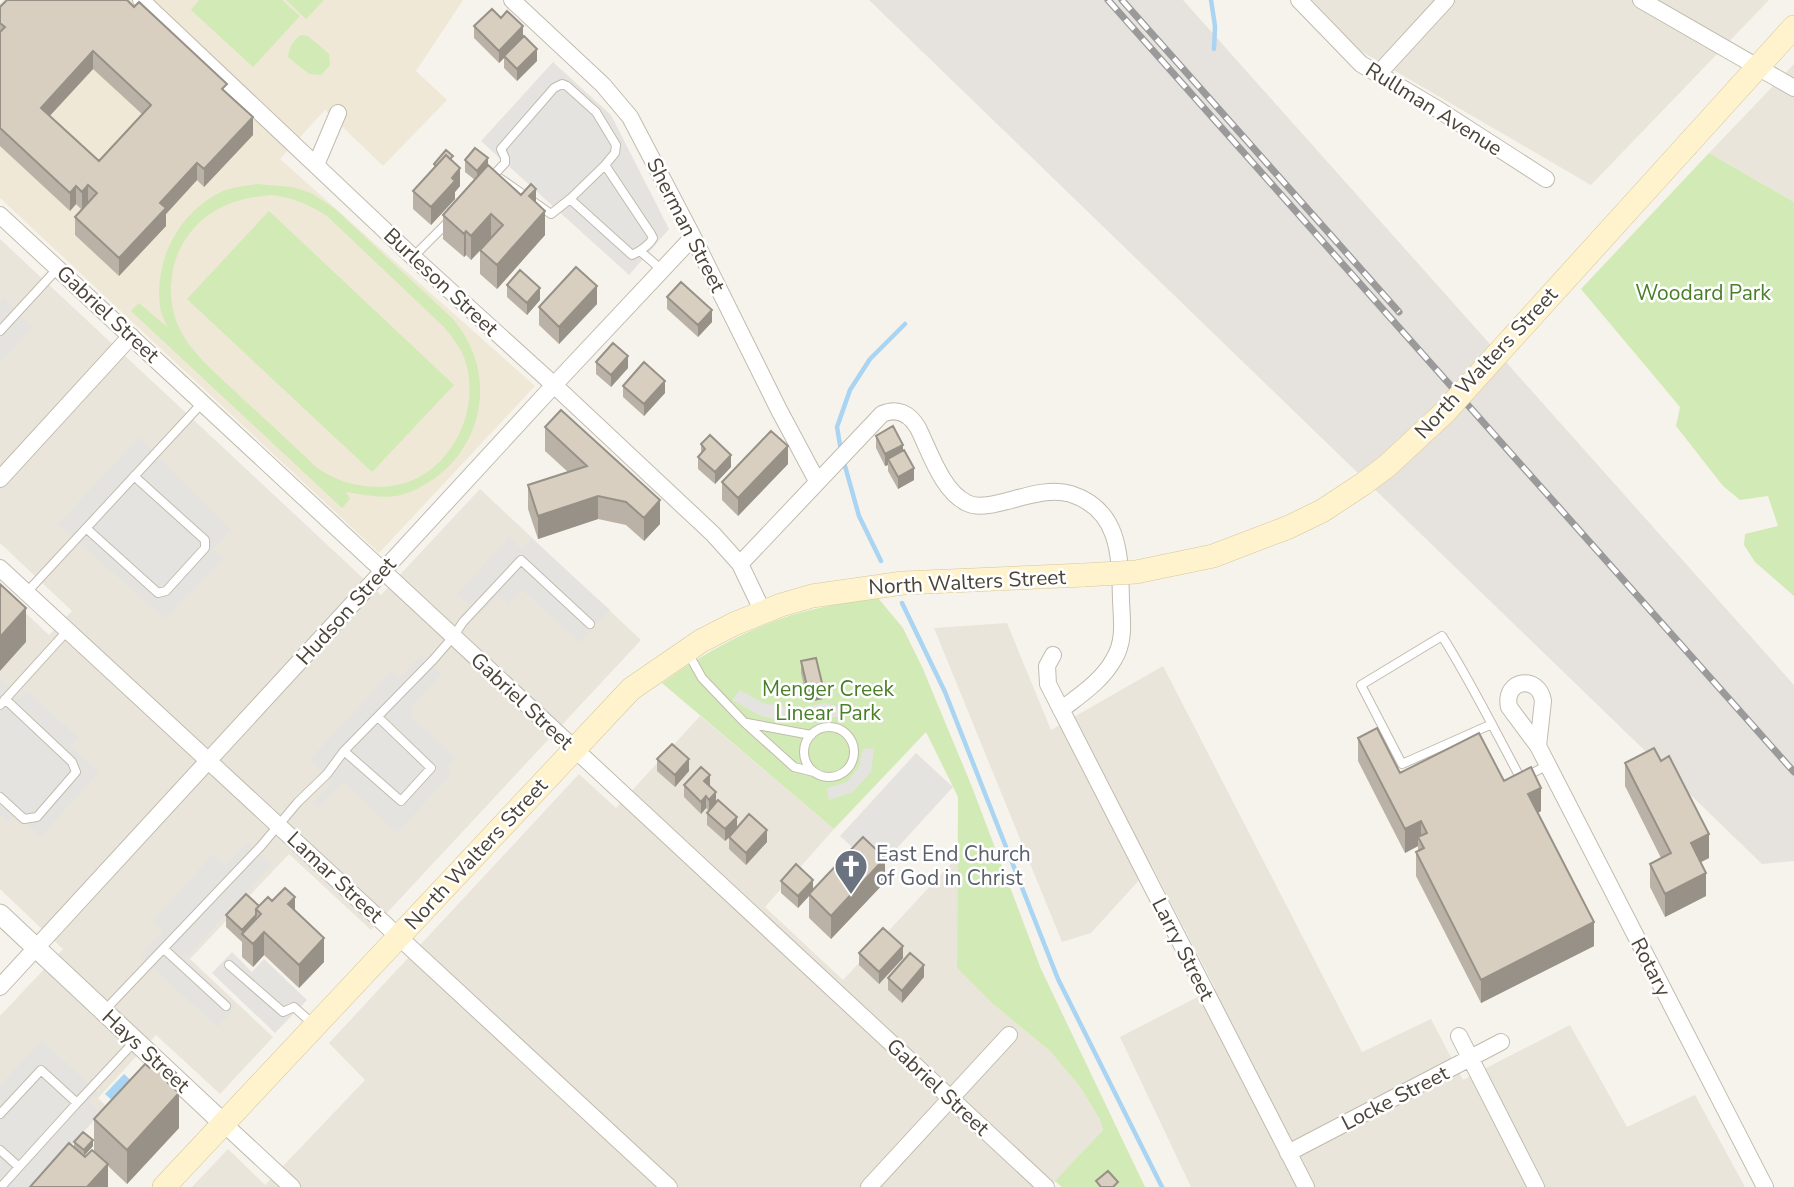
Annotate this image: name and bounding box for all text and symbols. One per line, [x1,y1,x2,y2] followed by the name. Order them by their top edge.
[1360,56,1508,162] street label: Rullman Avenue
[640,153,732,298] street label: Sherman Street
[378,222,505,343] street label: Burleson Street
[51,259,166,369] street label: Gabriel Street
[1635,279,1771,307] park label: Woodard Park
[1408,281,1564,445] street label: North Walters Street
[290,550,402,671] street label: Hudson Street
[868,563,1067,601] street label: North Walters Street
[465,646,580,756] street label: Gabriel Street
[762,675,894,727] park label: Menger Creek Linear Park
[398,772,554,936] street label: North Walters Street
[281,825,390,929] street label: Lamar Street
[876,840,1031,892] place label: East End Church of God in Christ
[832,847,870,896] church icon: East End Church of God in Christ
[1145,893,1221,1006] street label: Larry Street
[1624,933,1678,1002] street label: Rotary
[96,1003,196,1099] street label: Hays Street
[881,1032,996,1142] street label: Gabriel Street
[1337,1059,1454,1137] street label: Locke Street

